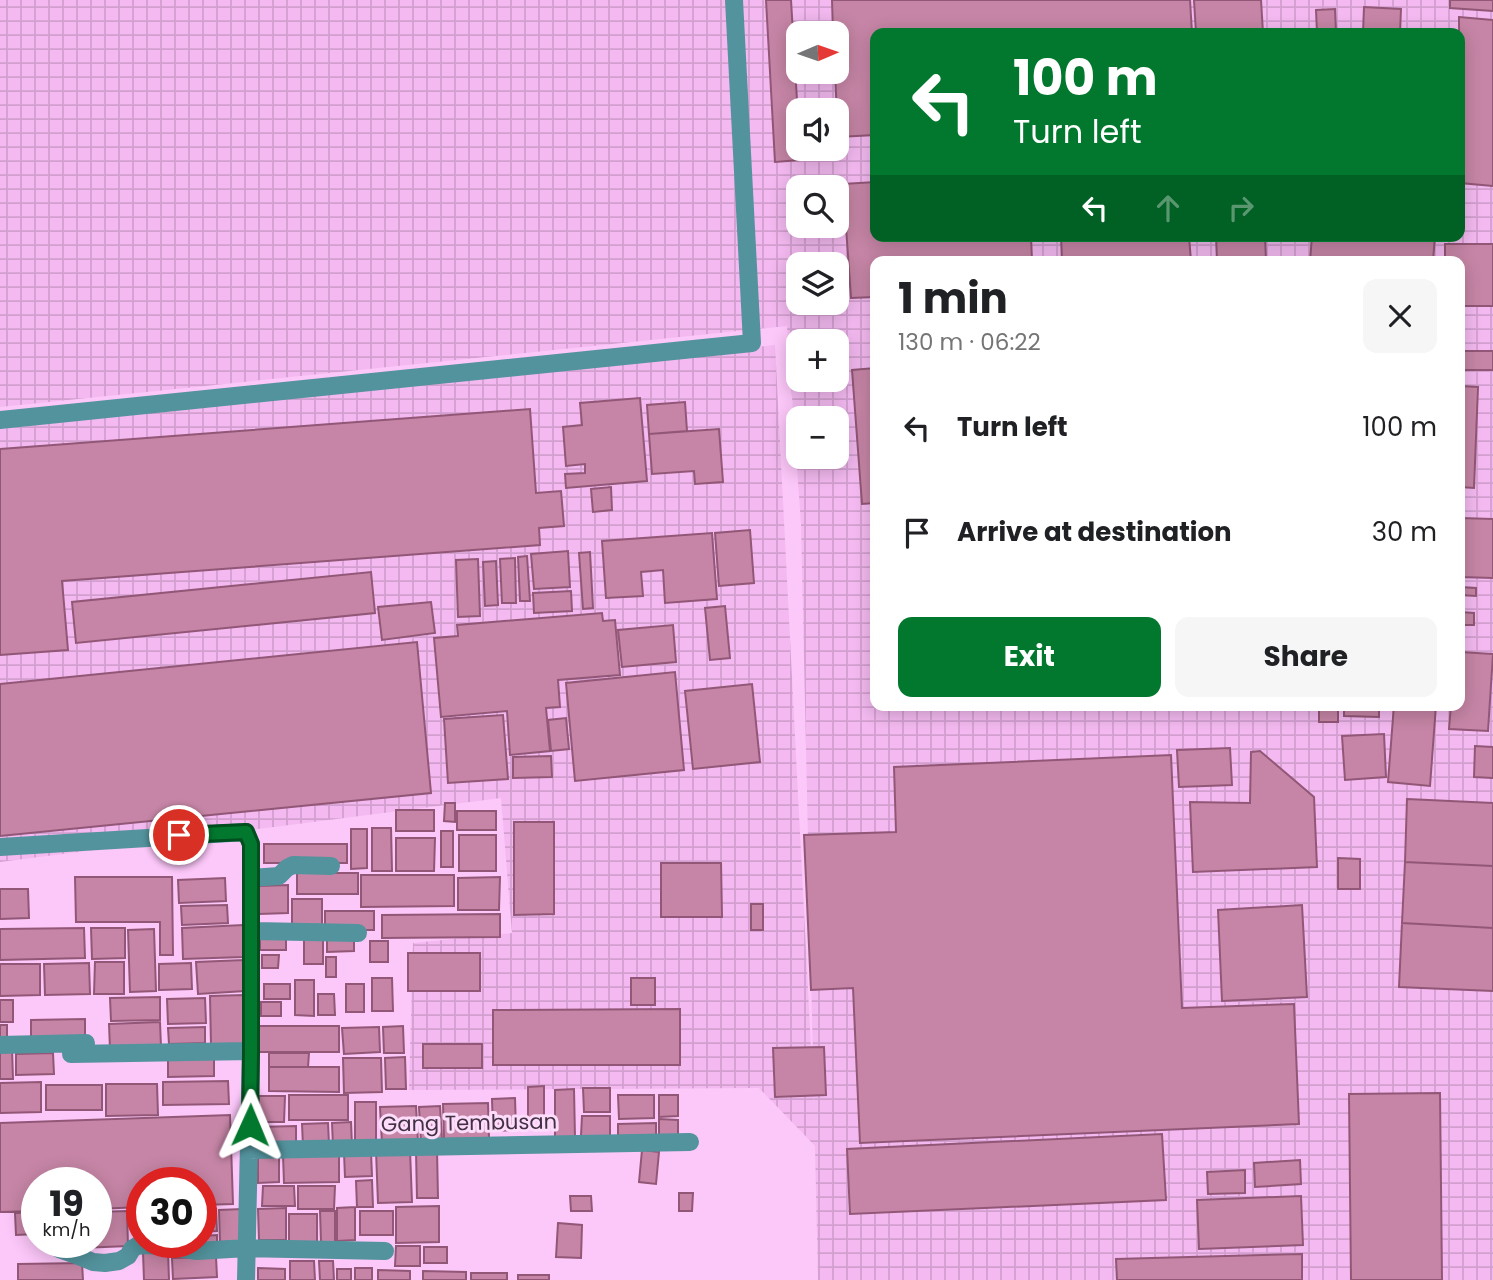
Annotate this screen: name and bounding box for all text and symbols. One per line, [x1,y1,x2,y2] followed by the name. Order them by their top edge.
[786,21,849,84] north arrow
[786,21,849,469] map controls
[1013,44,1158,112] text: 100 m
[898,56,989,147] icon: left
[786,98,849,161] button: sound
[1013,109,1142,154] text: Turn left
[786,175,849,238] button: search
[1076,189,1114,227] icon: left
[1149,189,1187,227] icon: ahead
[1222,189,1260,227] icon: right
[786,252,849,315] button: layers
[898,269,1008,328] text: 1 min
[1363,279,1437,353] button: close
[898,326,1041,358] text: 130 m · 06:22
[786,329,849,392] button: +
[786,406,849,469] button: −
[898,409,936,447] icon: left
[957,409,1068,445] text: Turn left
[1362,409,1437,445] text: 100 m
[898,514,936,552] icon: arrive
[957,514,1232,550] text: Arrive at destination
[1372,514,1437,550] text: 30 m
[898,617,1161,697] button: Exit
[1175,617,1437,697] button: Share
[149,805,209,865] pin
[160,816,198,854] icon: arrive
[213,1088,287,1162] position arrow
[381,1106,557,1139] street label: Gang Tembusan
[126,1167,217,1258] speed limit sign: 30
[49,1179,84,1228] text: 19
[43,1217,90,1242] text: km/h

